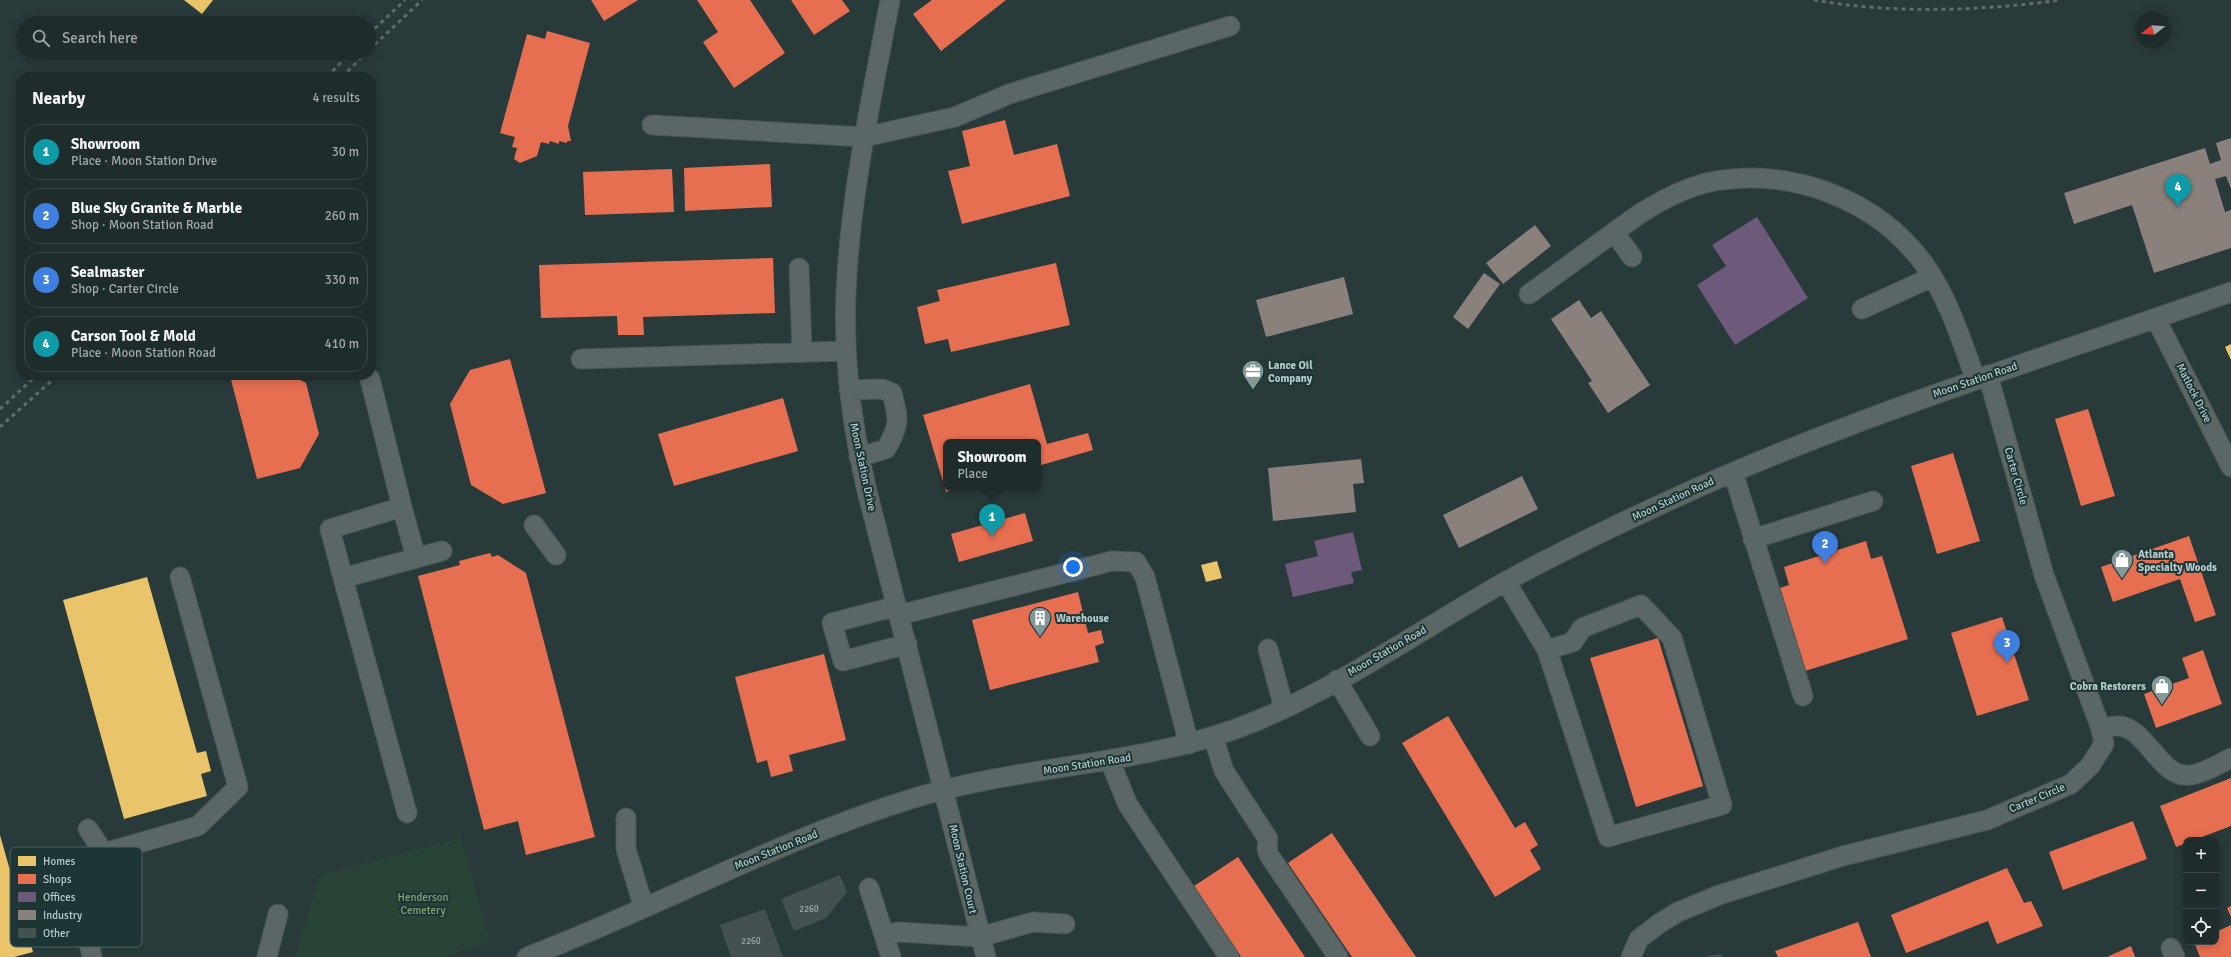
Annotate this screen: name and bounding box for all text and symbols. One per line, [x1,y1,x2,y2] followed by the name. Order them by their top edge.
[2135,12,2171,48] north arrow
[16,16,376,60] search box
[30,27,52,49] icon: search
[62,29,138,47] text: Search here
[32,88,85,109] text: Nearby
[312,90,360,106] text: 4 results
[71,135,140,153] text: Showroom
[42,144,50,160] text: 1
[332,144,359,160] text: 30 m
[71,153,217,169] text: Place · Moon Station Drive
[2165,174,2191,207] pin: 4
[71,199,242,217] text: Blue Sky Granite & Marble
[42,208,50,224] text: 2
[325,208,359,224] text: 260 m
[71,217,214,233] text: Shop · Moon Station Road
[71,263,145,281] text: Sealmaster
[42,272,50,288] text: 3
[325,272,359,288] text: 330 m
[71,281,179,297] text: Shop · Carter Circle
[71,327,196,345] text: Carson Tool & Mold
[42,336,50,352] text: 4
[325,336,359,352] text: 410 m
[71,345,216,361] text: Place · Moon Station Road
[1240,358,1266,391] office icon: Lance Oil Company
[1268,359,1313,385] place label: Lance Oil Company
[1931,359,2019,401] street label: Moon Station Road
[2174,361,2214,425] street label: Matlock Drive
[847,422,879,512] street label: Moon Station Drive
[943,439,1041,491] popup
[2002,446,2030,506] street label: Carter Circle
[957,448,1027,466] text: Showroom
[957,466,988,482] text: Place
[1630,474,1716,524] street label: Moon Station Road
[979,504,1005,537] pin: 1
[1812,531,1838,564] pin: 2
[2109,547,2135,580] shop icon: Atlanta Specialty Woods
[2138,548,2217,574] place label: Atlanta Specialty Woods
[1063,557,1083,577] your location
[1027,605,1053,638] building icon: Warehouse
[1056,612,1110,625] place label: Warehouse
[1345,623,1429,679] street label: Moon Station Road
[1994,630,2020,663] pin: 3
[2149,673,2175,706] shop icon: Cobra Restorers
[2070,680,2146,693] place label: Cobra Restorers
[1042,751,1132,777] street label: Moon Station Road
[2007,780,2067,816] street label: Carter Circle
[946,823,980,915] street label: Moon Station Court
[732,827,820,873] street label: Moon Station Road
[2183,837,2219,945] map controls
[2183,837,2219,873] button: +
[10,847,142,947] legend
[43,855,75,868] text: Homes
[43,873,72,886] text: Shops
[2183,873,2219,909] button: −
[43,891,76,904] text: Offices
[398,891,448,917] park label: Henderson Cemetery
[799,904,819,915] house number: 2260
[43,909,83,922] text: Industry
[2183,909,2219,945] button: locate
[43,927,70,940] text: Other
[741,936,761,947] house number: 2260

